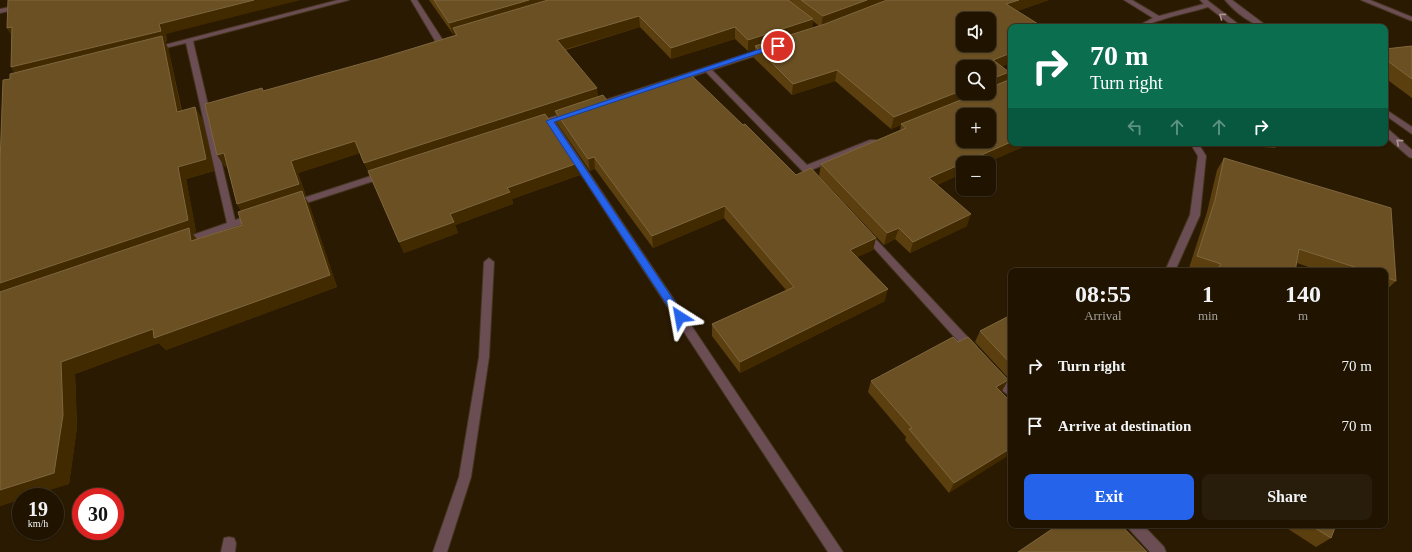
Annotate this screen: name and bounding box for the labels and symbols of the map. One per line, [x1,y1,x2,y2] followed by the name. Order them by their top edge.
[1220,14,1227,21] one-way arrow
[761,29,795,63] pin
[1396,140,1404,147] one-way arrow
[659,296,701,338] position arrow
[72,488,124,540] speed limit sign: 30

